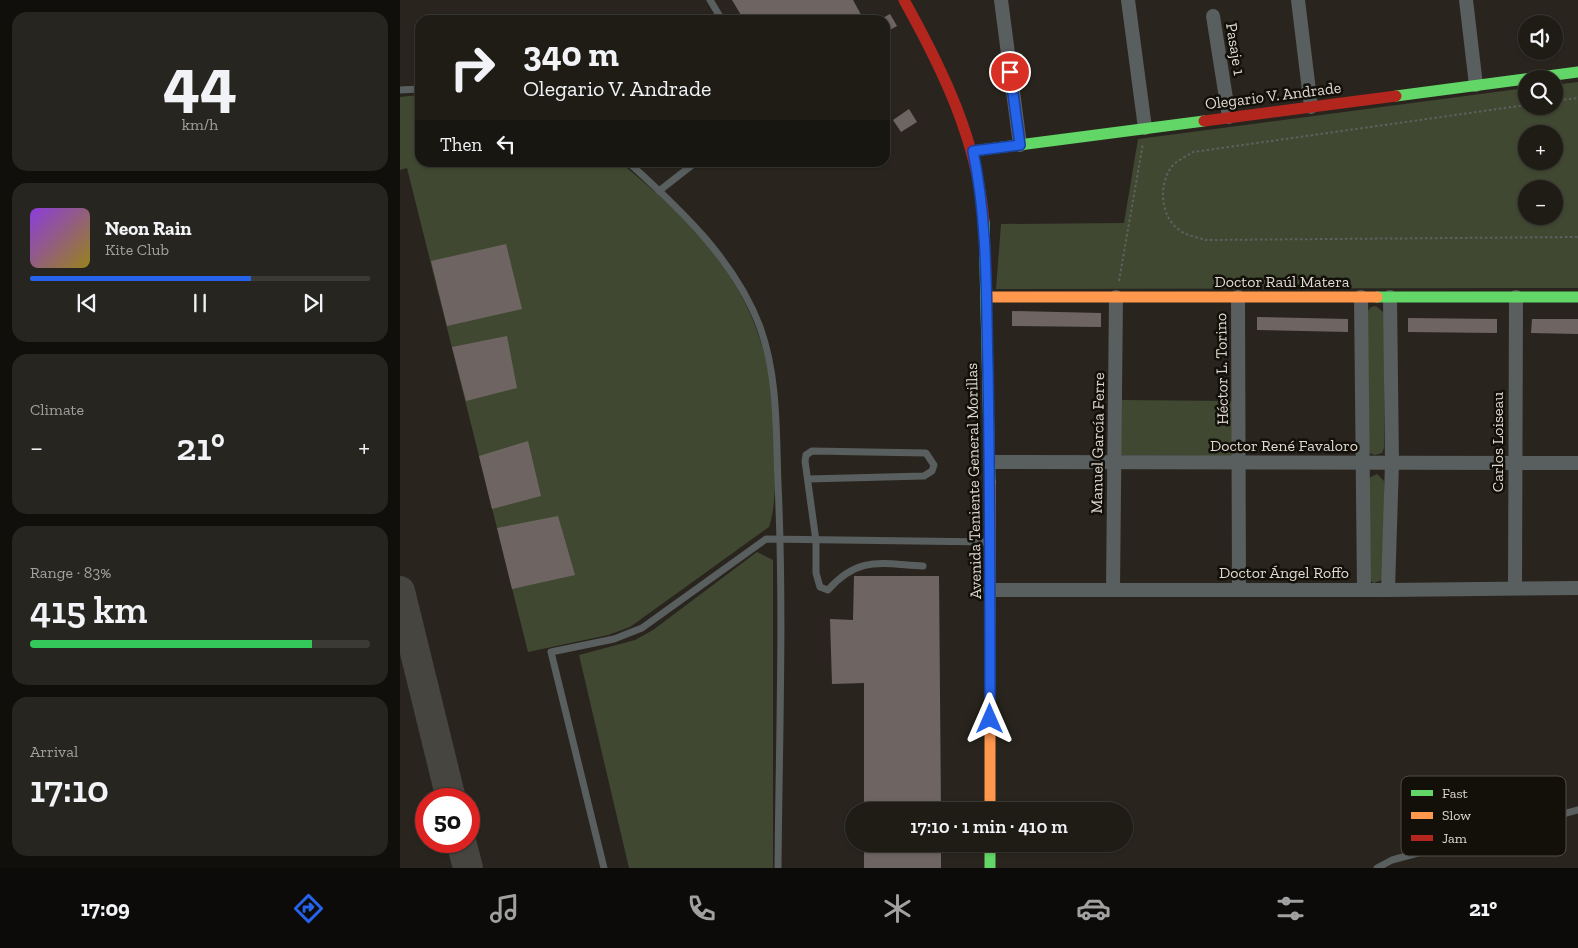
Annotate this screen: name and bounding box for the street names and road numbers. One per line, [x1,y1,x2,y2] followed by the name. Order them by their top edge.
[1222,21,1249,77] street label: Pasaje 1
[1204,78,1342,113] street label: Olegario V. Andrade
[1214,272,1350,291] street label: Doctor Raúl Matera
[1211,313,1232,425] street label: Héctor L. Torino
[962,363,985,599] street label: Avenida Teniente General Morillas
[1087,372,1108,514] street label: Manuel García Ferre
[1488,392,1507,492] street label: Carlos Loiseau
[1210,436,1358,455] street label: Doctor René Favaloro
[1219,563,1349,582] street label: Doctor Ángel Roffo

